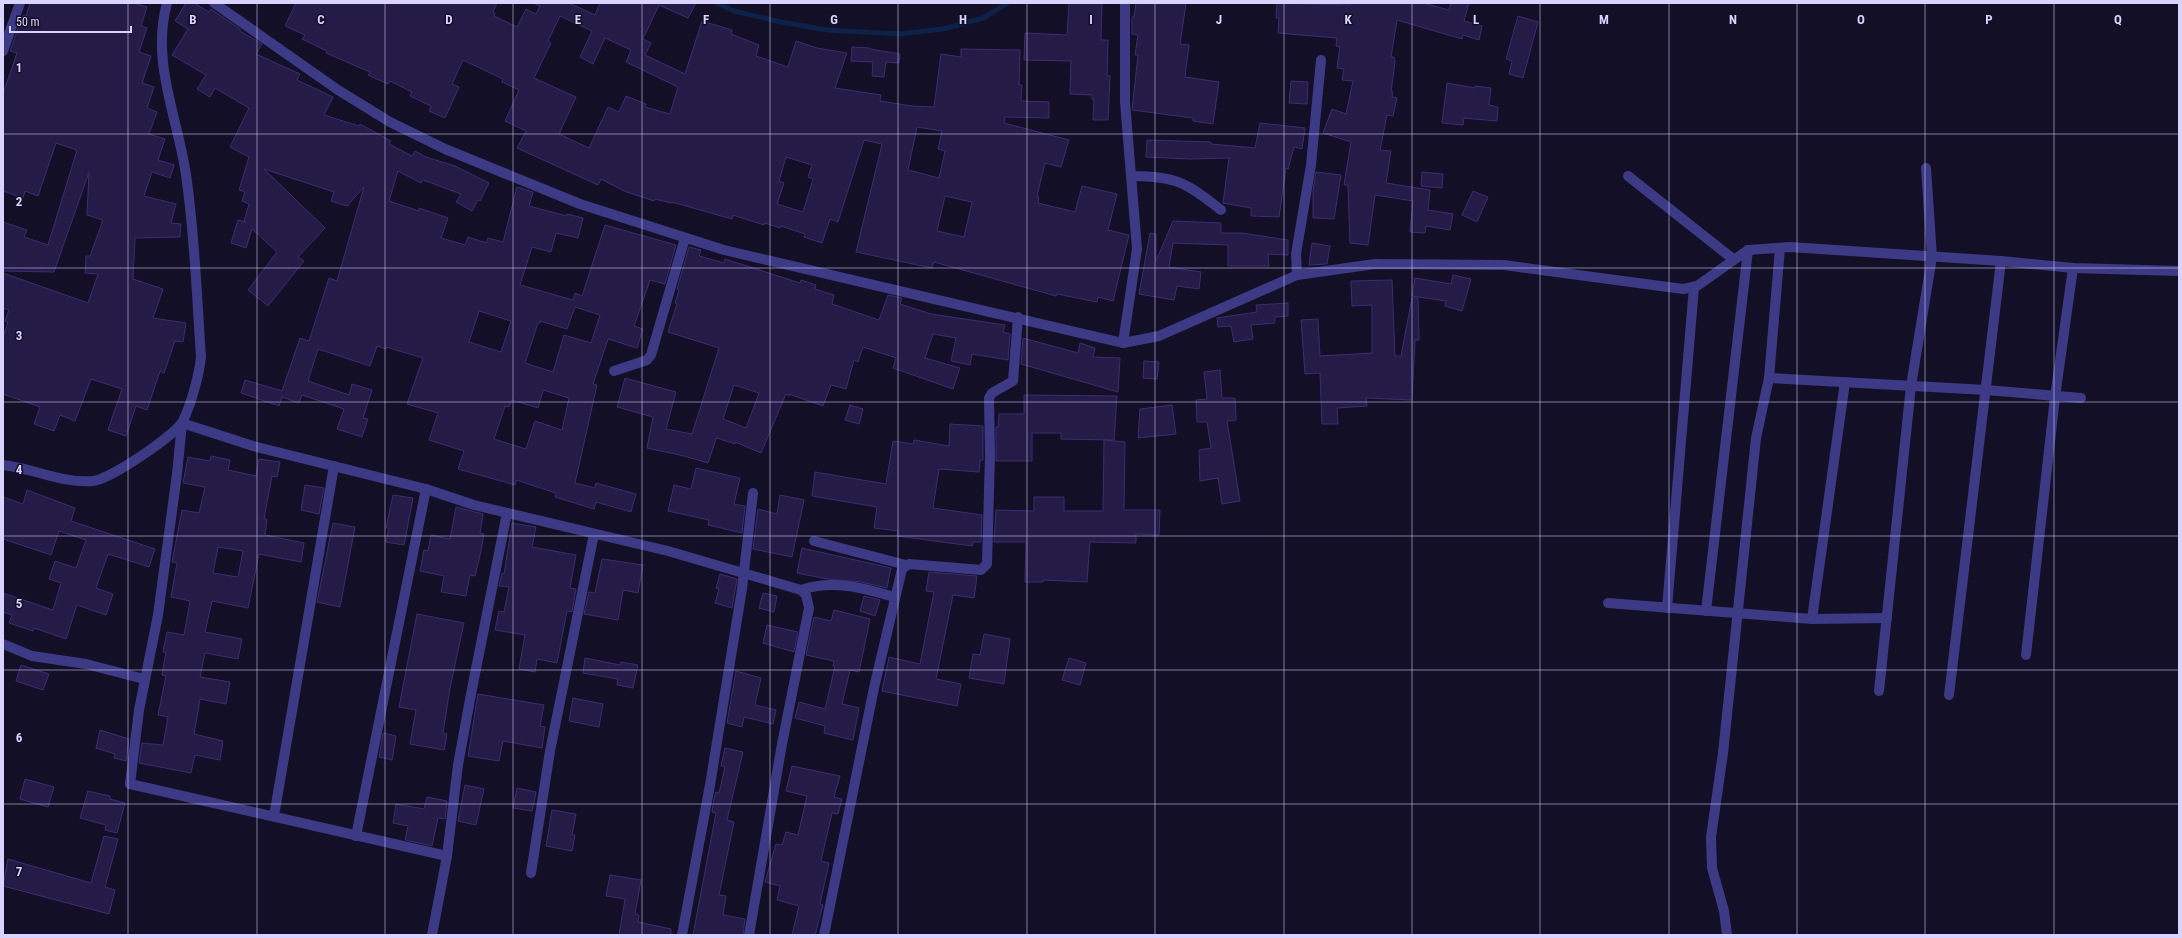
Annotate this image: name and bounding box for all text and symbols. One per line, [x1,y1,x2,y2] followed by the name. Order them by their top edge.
[10,8,131,34] scale bar
[189,12,197,27] text: B
[317,12,325,27] text: C
[445,12,453,27] text: D
[575,12,582,27] text: E
[703,12,709,27] text: F
[830,12,838,27] text: G
[959,12,967,27] text: H
[1089,12,1093,27] text: I
[1216,12,1222,27] text: J
[1344,12,1352,27] text: K
[1473,12,1479,27] text: L
[1599,12,1609,27] text: M
[1729,12,1737,27] text: N
[1857,12,1865,27] text: O
[1985,12,1993,27] text: P
[2114,12,2122,27] text: Q
[16,15,40,29] text: 50 m
[16,60,22,75] text: 1
[16,194,23,209] text: 2
[16,328,22,343] text: 3
[16,462,23,477] text: 4
[16,596,23,611] text: 5
[16,730,23,745] text: 6
[16,864,23,879] text: 7

